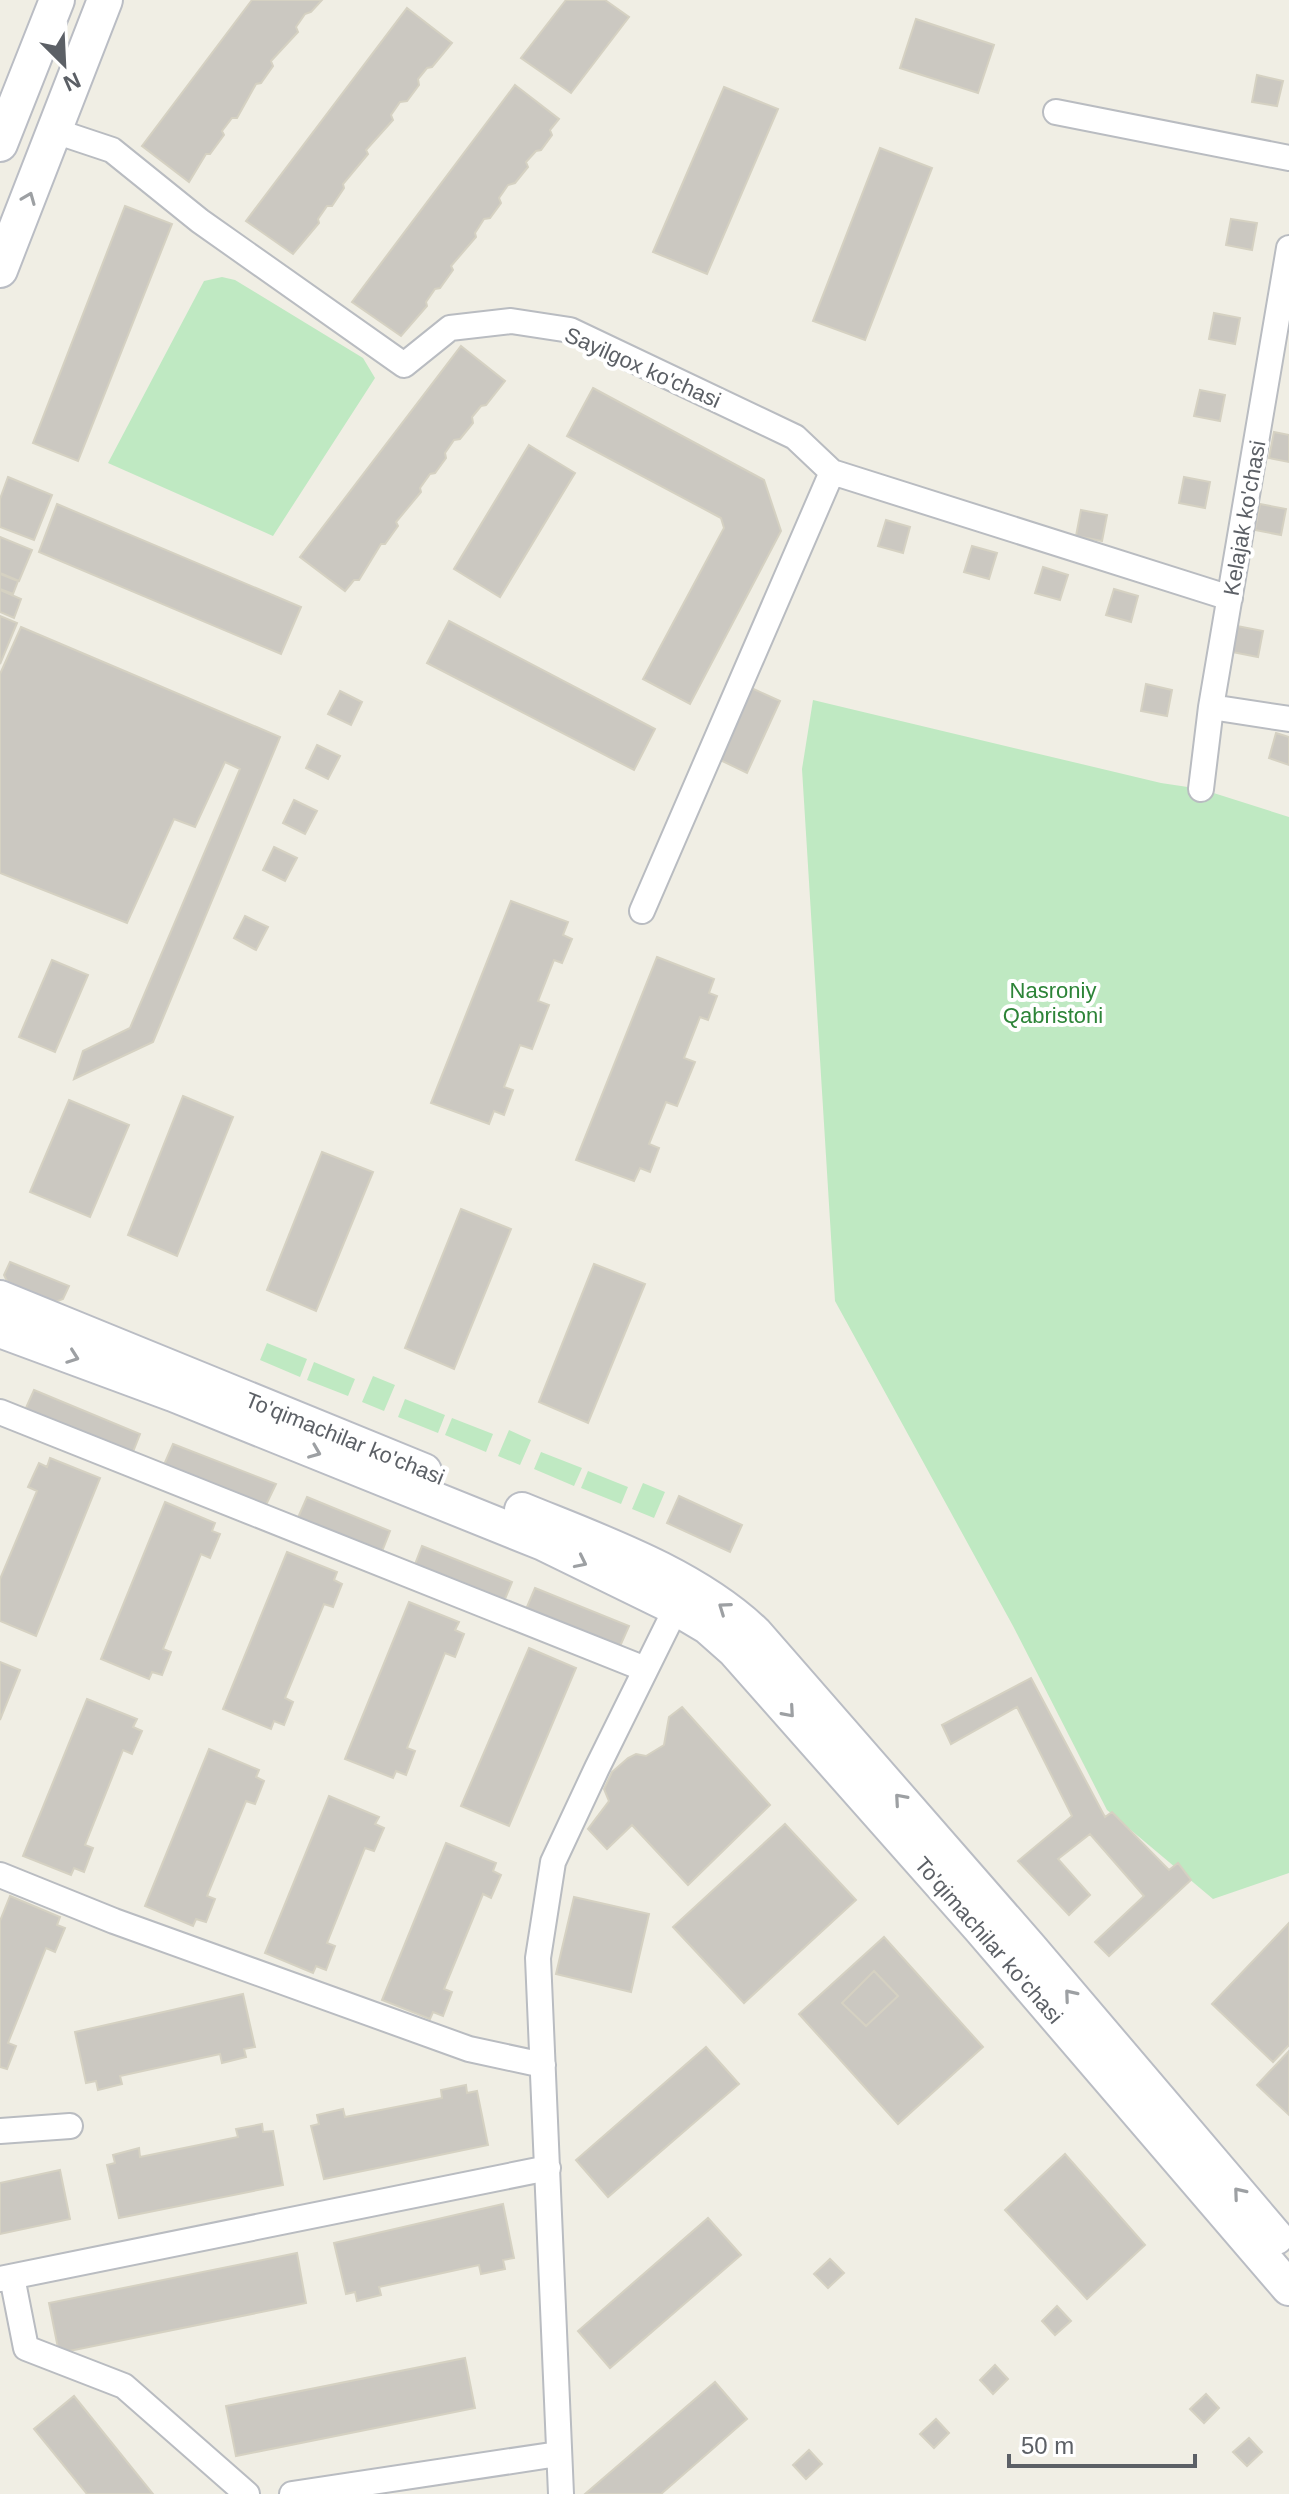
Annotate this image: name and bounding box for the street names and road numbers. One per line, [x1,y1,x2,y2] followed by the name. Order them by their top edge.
[561,322,725,413] street label: Sayilgox ko'chasi
[1219,439,1270,598] street label: Kelajak ko'chasi
[242,1387,448,1490] street label: To'qimachilar ko'chasi
[909,1852,1068,2029] street label: To'qimachilar ko'chasi

